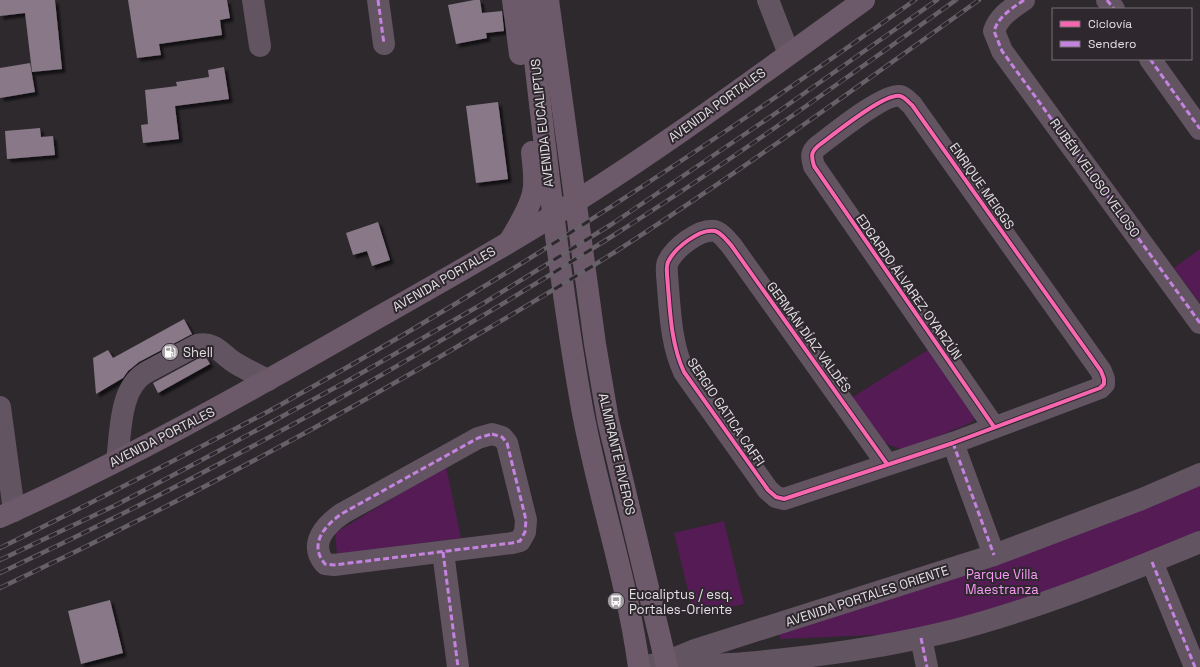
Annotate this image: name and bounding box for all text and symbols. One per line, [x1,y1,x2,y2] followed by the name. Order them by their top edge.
[1052,8,1192,60] legend
[1088,16,1132,32] text: Ciclovía
[1088,36,1136,52] text: Sendero
[527,58,557,188] street label: AVENIDA EUCALIPTUS
[665,64,769,146] street label: AVENIDA PORTALES
[1046,115,1144,241] street label: RUBÉN VELOSO VELOSO
[946,139,1018,233] street label: ENRIQUE MEIGGS
[852,211,966,363] street label: EDGARDO ÁLVAREZ OYARZÚN
[389,243,499,315] street label: AVENIDA PORTALES
[763,278,855,396] street label: GERMÁN DÍAZ VALDÉS
[160,342,180,362] fuel station icon: Shell
[183,344,213,361] place label: Shell
[683,355,769,469] street label: SERGIO GATICA CAFFI
[595,391,639,517] street label: ALMIRANTE RIVEROS
[106,403,218,471] street label: AVENIDA PORTALES
[783,562,951,630] street label: AVENIDA PORTALES ORIENTE
[965,566,1039,598] park label: Parque Villa Maestranza
[629,586,733,618] place label: Eucaliptus / esq. Portales-Oriente
[606,591,626,611] bus stop icon: Eucaliptus / esq. Portales-Oriente

